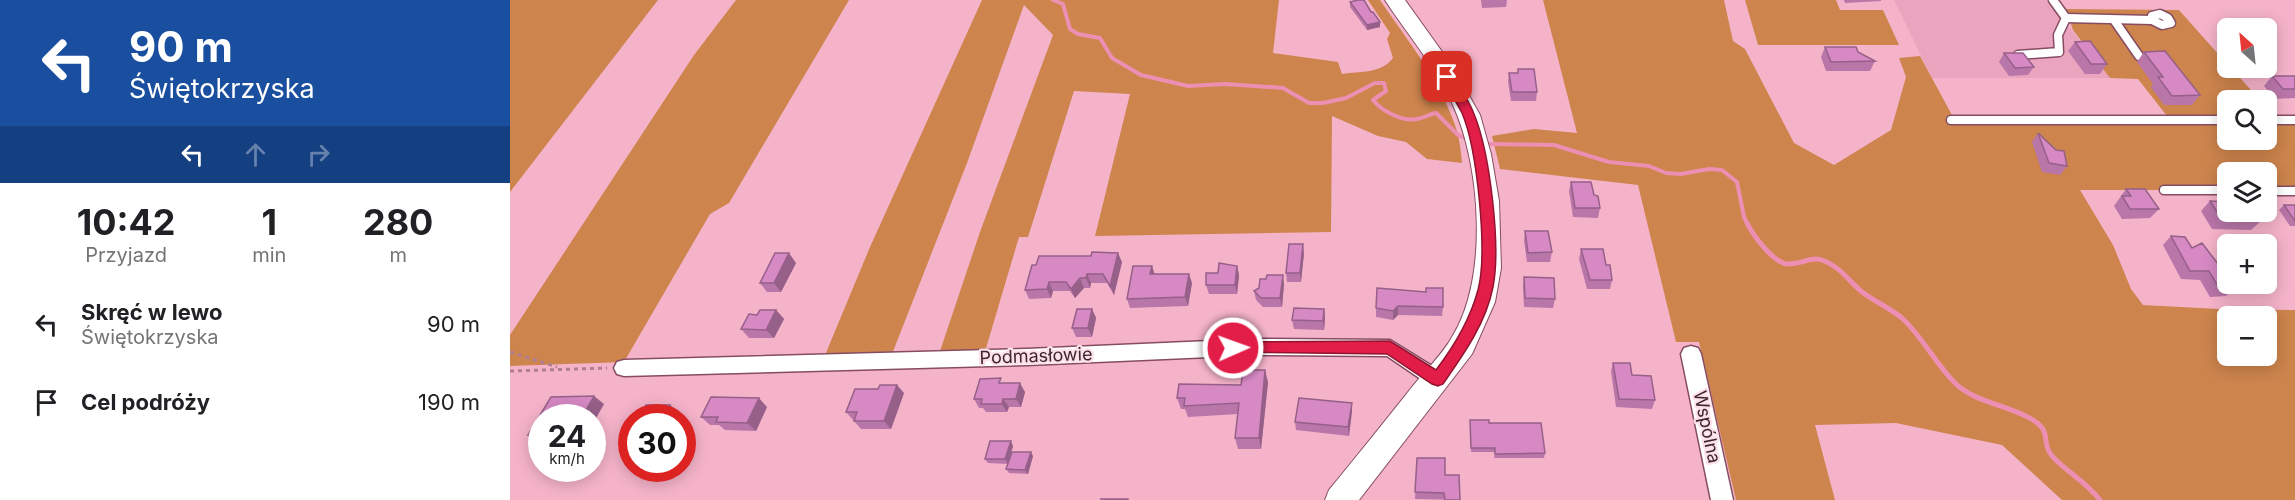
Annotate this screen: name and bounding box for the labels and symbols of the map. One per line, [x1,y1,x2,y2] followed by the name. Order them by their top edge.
[2217,18,2277,78] north arrow
[1421,51,1472,102] pin
[1201,316,1265,380] position arrow
[979,343,1093,368] street label: Podmasłowie
[1690,389,1725,465] street label: Wspólna
[618,404,696,482] speed limit sign: 30

